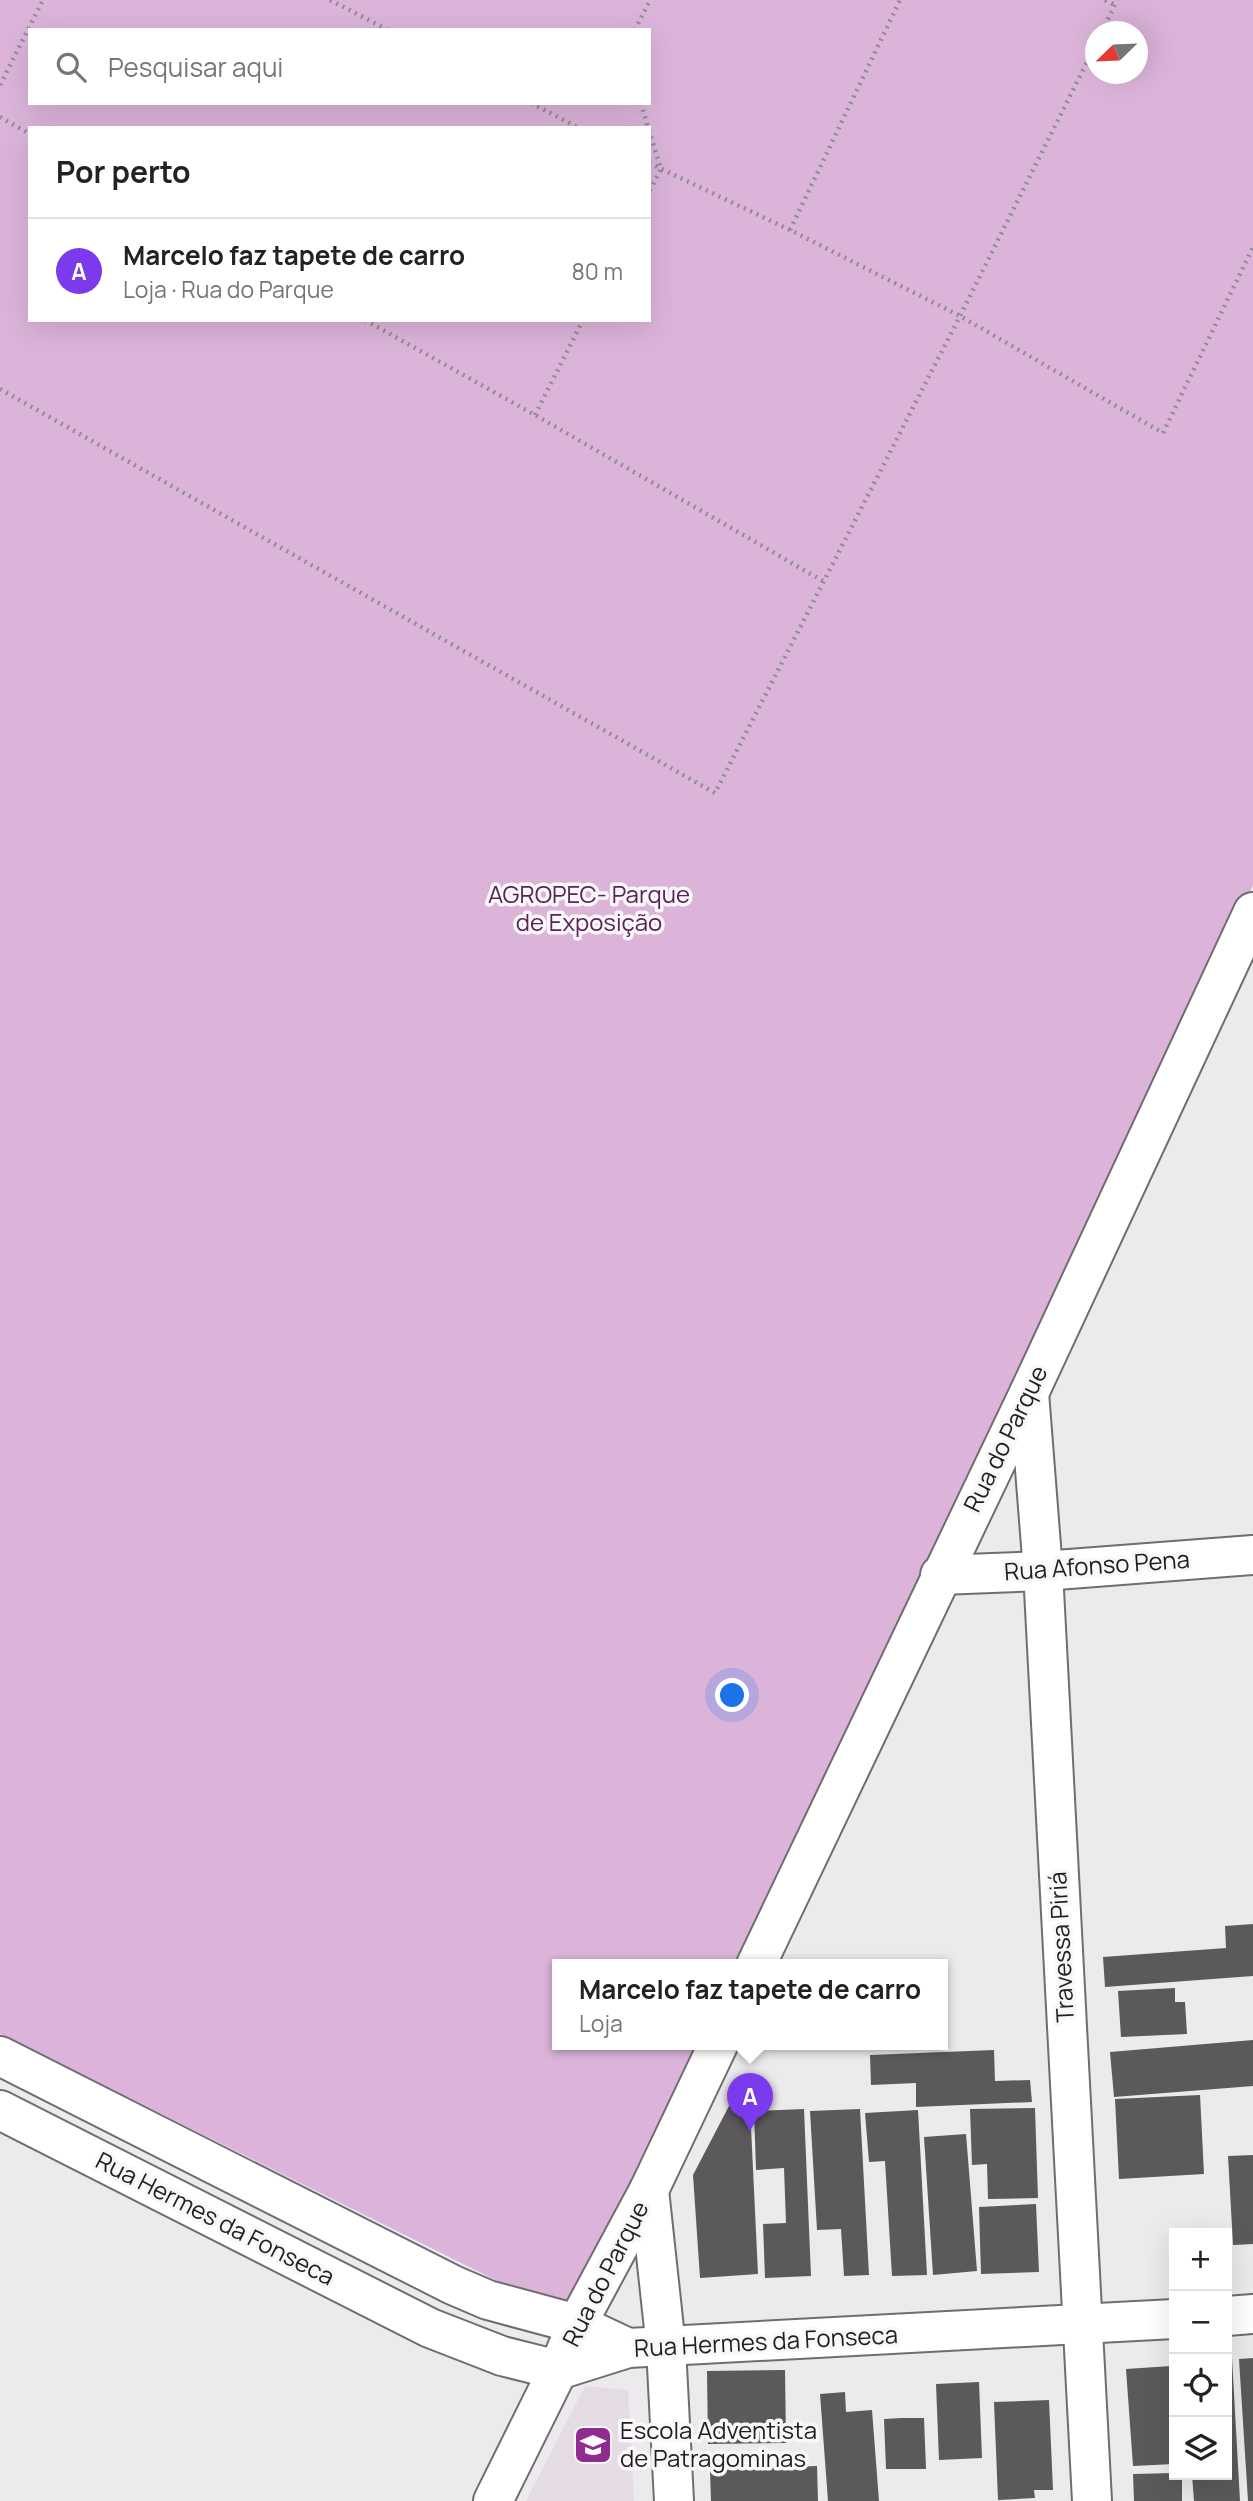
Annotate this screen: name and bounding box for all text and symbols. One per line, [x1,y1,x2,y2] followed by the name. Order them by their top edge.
[1085,21,1148,84] north arrow
[28,28,651,105] search box
[52,48,90,86] icon: search
[108,49,283,85] text: Pesquisar aqui
[56,151,191,192] text: Por perto
[123,237,465,273] text: Marcelo faz tapete de carro
[71,255,87,287] text: A
[572,255,623,287] text: 80 m
[123,273,334,305] text: Loja · Rua do Parque
[488,877,690,938] park label: AGROPEC- Parque de Exposição
[955,1360,1054,1517] street label: Rua do Parque
[1003,1542,1191,1587] street label: Rua Afonso Pena
[715,1678,749,1712] your location
[1040,1871,1081,2023] street label: Travessa Piriá
[552,1959,948,2050] popup
[579,1971,921,2007] text: Marcelo faz tapete de carro
[579,2007,623,2039] text: Loja
[727,2073,773,2131] pin: A
[91,2143,341,2292] street label: Rua Hermes da Fonseca
[554,2195,655,2352] street label: Rua do Parque
[1169,2228,1232,2480] map controls
[1169,2228,1232,2291] button: +
[1169,2291,1232,2354] button: −
[633,2317,899,2364] street label: Rua Hermes da Fonseca
[1169,2354,1232,2417] button: locate
[620,2413,817,2474] place label: Escola Adventista de Patragominas
[1169,2417,1232,2480] button: layers
[572,2424,614,2466] school or university icon: Escola Adventista de Patragominas

